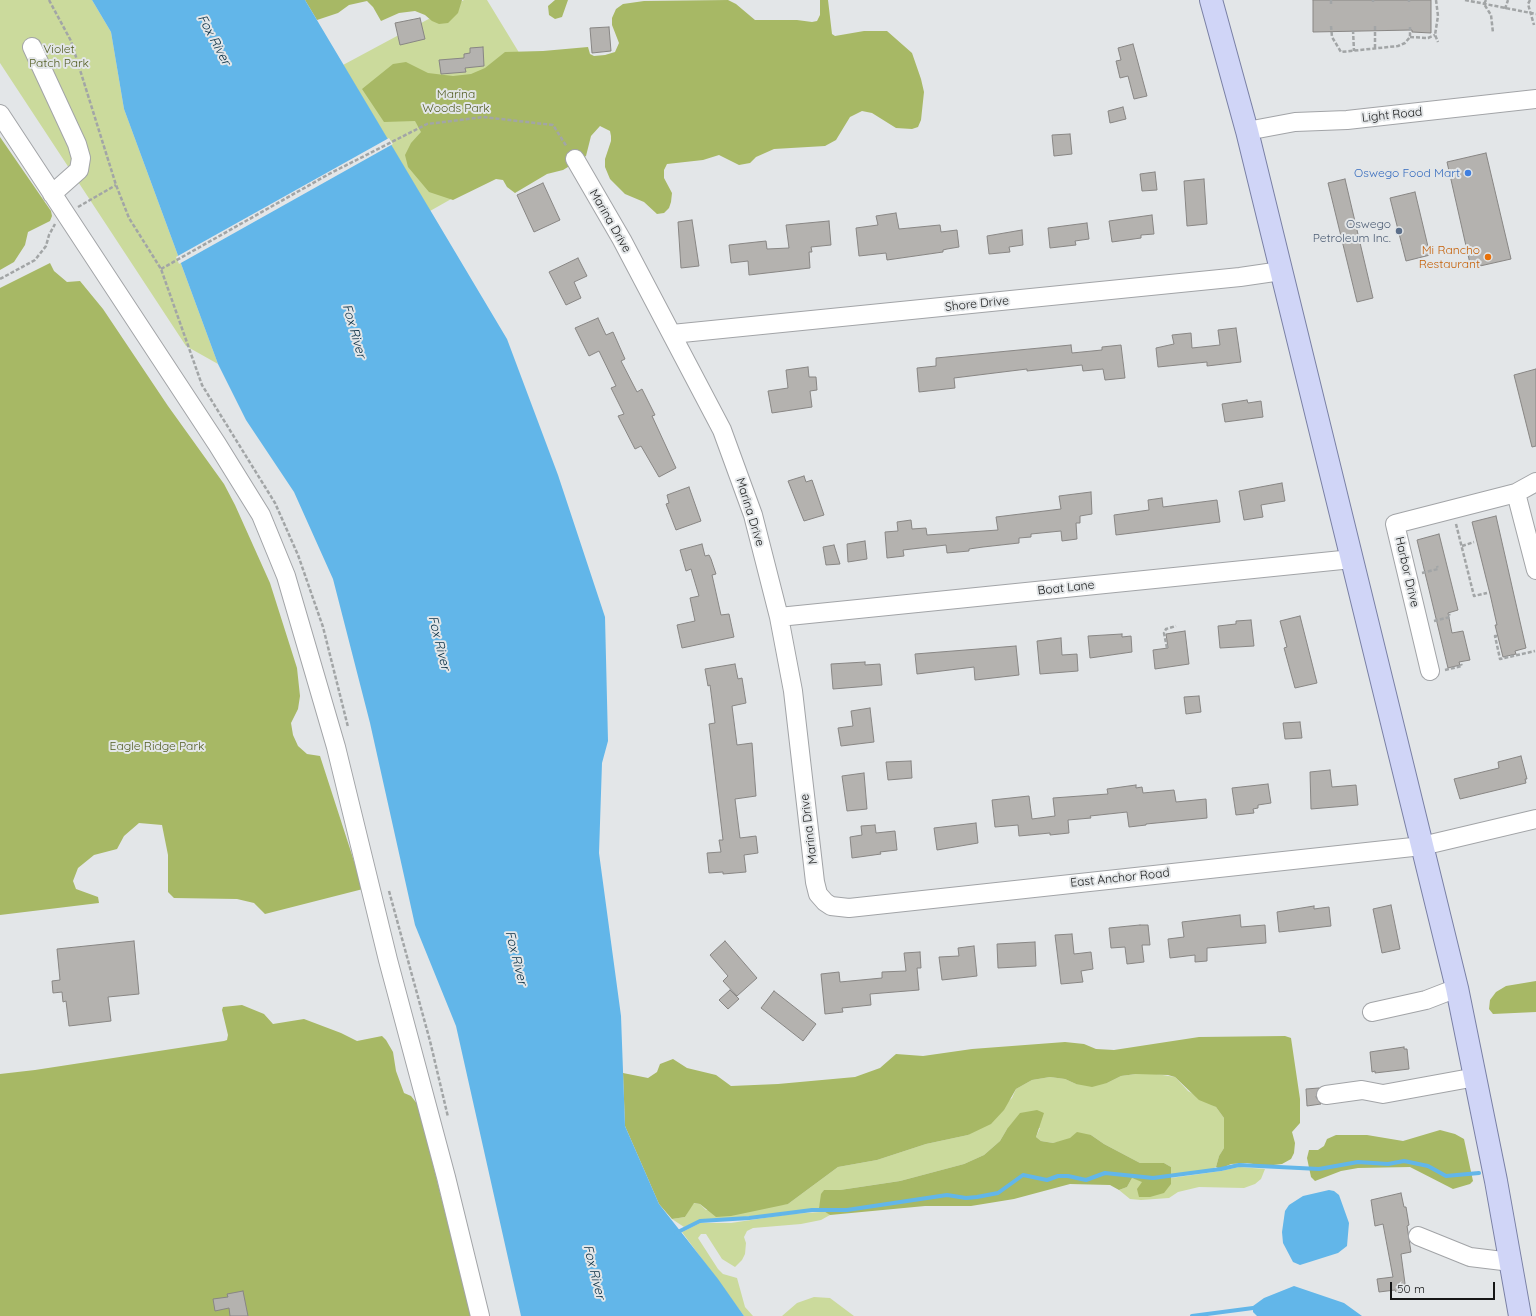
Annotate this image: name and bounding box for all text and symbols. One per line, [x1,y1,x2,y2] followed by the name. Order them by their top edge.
[194,12,234,68] water label: Fox River
[29,42,89,70] park label: Violet Patch Park
[422,87,490,115] park label: Marina Woods Park
[1361,105,1423,125] street label: Light Road
[1354,166,1460,180] place label: Oswego Food Mart
[1463,168,1473,178] marker: Oswego Food Mart
[586,187,634,255] street label: Marina Drive
[1313,217,1391,245] place label: Oswego Petroleum Inc.
[1394,226,1404,236] marker: Oswego Petroleum Inc.
[1419,243,1480,271] place label: Mi Rancho Restaurant
[1483,252,1493,262] marker: Mi Rancho Restaurant
[944,293,1010,315] street label: Shore Drive
[339,302,369,360] water label: Fox River
[733,476,767,548] street label: Marina Drive
[1392,535,1422,609] street label: Harbor Drive
[1037,578,1095,598] street label: Boat Lane
[425,614,453,672] water label: Fox River
[110,739,204,753] park label: Eagle Ridge Park
[798,793,820,865] street label: Marina Drive
[1070,866,1170,890] street label: East Anchor Road
[502,929,530,987] water label: Fox River
[580,1243,608,1301] water label: Fox River
[1392,1274,1497,1300] scale bar
[1397,1281,1425,1296] text: 50 m

